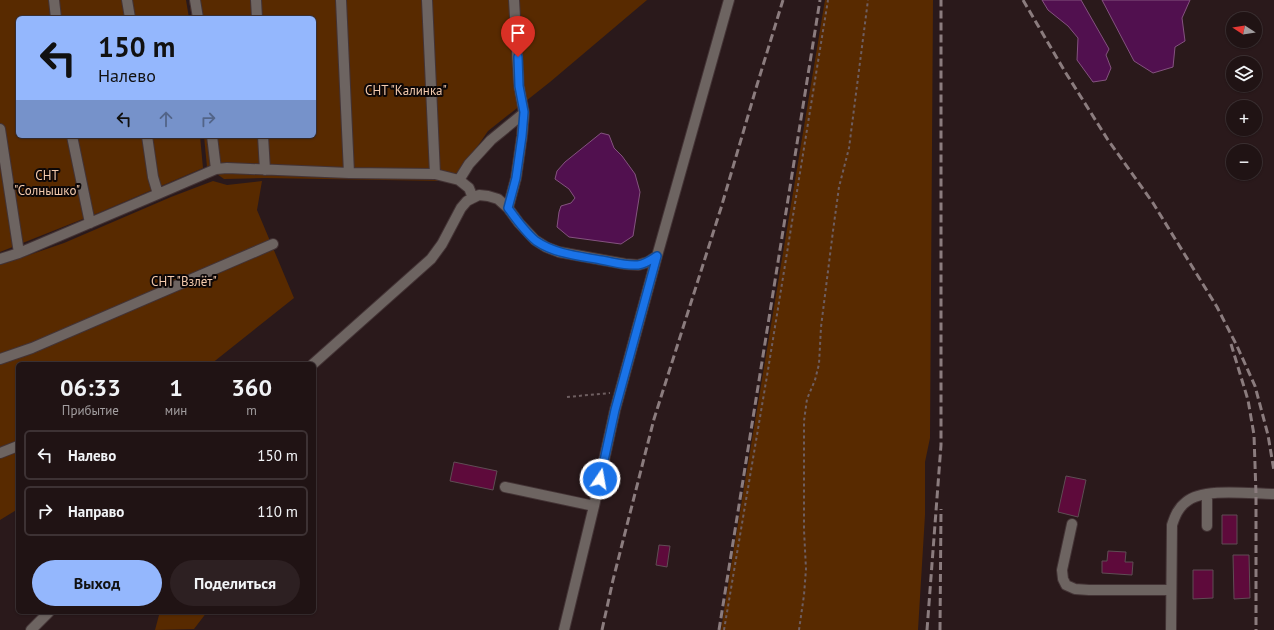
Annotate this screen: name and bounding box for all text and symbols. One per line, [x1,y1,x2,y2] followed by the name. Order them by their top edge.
[1226,12,1262,48] north arrow
[1226,12,1262,180] map controls
[501,16,535,57] pin
[507,22,529,44] icon: arrive
[98,28,175,65] text: 150 m
[32,32,84,84] icon: left
[1226,56,1262,92] button: layers
[98,64,156,87] text: Налево
[365,82,447,99] park label: СНТ "Калинка"
[1226,100,1262,136] button: +
[113,108,135,130] icon: left
[155,108,177,130] icon: ahead
[197,108,219,130] icon: right
[1226,144,1262,180] button: −
[14,167,80,199] park label: СНТ "Солнышко"
[151,273,217,290] park label: СНТ "Взлёт"
[60,372,121,403] text: 06:33
[169,372,183,403] text: 1
[231,372,272,403] text: 360
[62,402,119,419] text: Прибытие
[165,402,187,419] text: мин
[246,402,257,419] text: m
[34,444,56,466] icon: left
[68,446,116,465] text: Налево
[257,446,298,465] text: 150 m
[579,458,621,500] position arrow
[34,500,56,522] icon: right
[68,502,124,521] text: Направо
[257,502,298,521] text: 110 m
[32,560,162,606] button: Выход
[170,560,300,606] button: Поделиться

